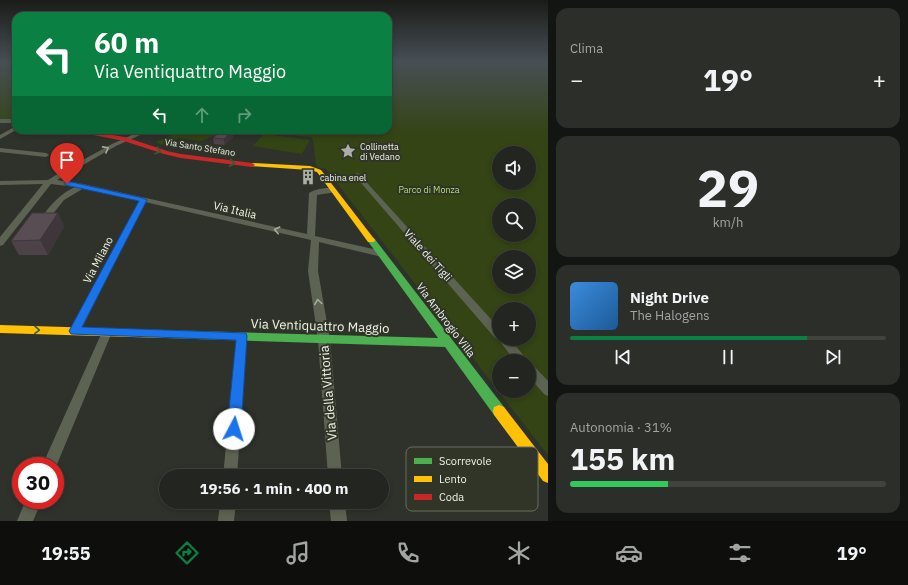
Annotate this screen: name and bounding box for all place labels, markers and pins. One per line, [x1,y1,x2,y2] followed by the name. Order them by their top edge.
[360,141,400,162] place label: Collinetta di Vedano
[339,142,357,160] place icon: Collinetta di Vedano
[50,143,84,184] pin
[299,168,317,186] building icon: cabina enel
[320,172,367,183] place label: cabina enel

